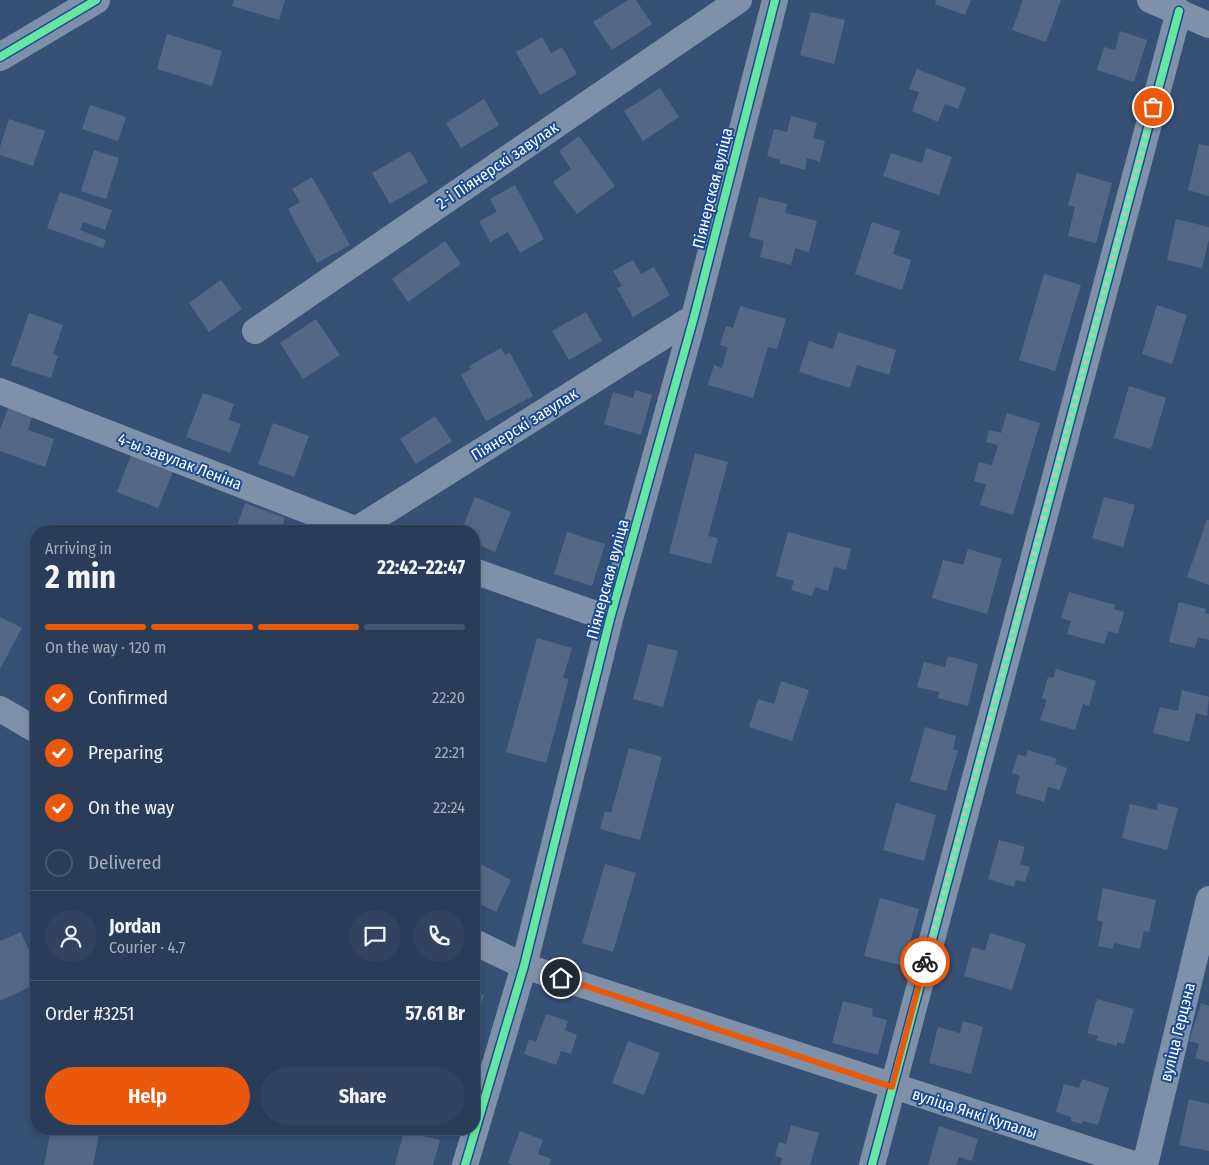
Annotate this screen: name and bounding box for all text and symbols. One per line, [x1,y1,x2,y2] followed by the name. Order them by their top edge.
[1132,86,1174,128] pin
[1139,93,1167,121] icon: bag
[433,117,562,213] street label: 2-і Піянерскі завулак
[688,126,737,250] street label: Піянерская вуліца
[468,384,581,465] street label: Піянерскі завулак
[115,429,245,494] street label: 4-ы завулак Леніна
[582,517,633,641] street label: Піянерская вуліца
[45,539,112,558] text: Arriving in
[377,556,465,579] text: 22:42–22:47
[45,558,116,596] text: 2 min
[45,638,166,657] text: On the way · 120 m
[45,684,73,712] icon: check
[88,686,168,709] text: Confirmed
[432,688,465,707] text: 22:20
[45,739,73,767] icon: check
[88,741,163,764] text: Preparing
[435,743,465,762] text: 22:21
[45,794,73,822] icon: check
[88,796,174,819] text: On the way
[433,798,465,817] text: 22:24
[88,851,162,874] text: Delivered
[45,910,97,962] button: person
[349,910,401,962] button: chat
[413,910,465,962] button: phone
[109,915,161,938] text: Jordan
[900,937,950,987] courier
[109,938,185,957] text: Courier · 4.7
[911,948,939,976] icon: bike
[540,957,582,999] pin
[547,964,575,992] icon: home
[1156,981,1199,1083] street label: вуліца Герцэна
[45,1002,135,1025] text: Order #3251
[405,1002,465,1025] text: 57.61 Br
[45,1067,250,1125] button: Help
[260,1067,465,1125] button: Share
[910,1084,1040,1143] street label: вуліца Янкі Купалы

